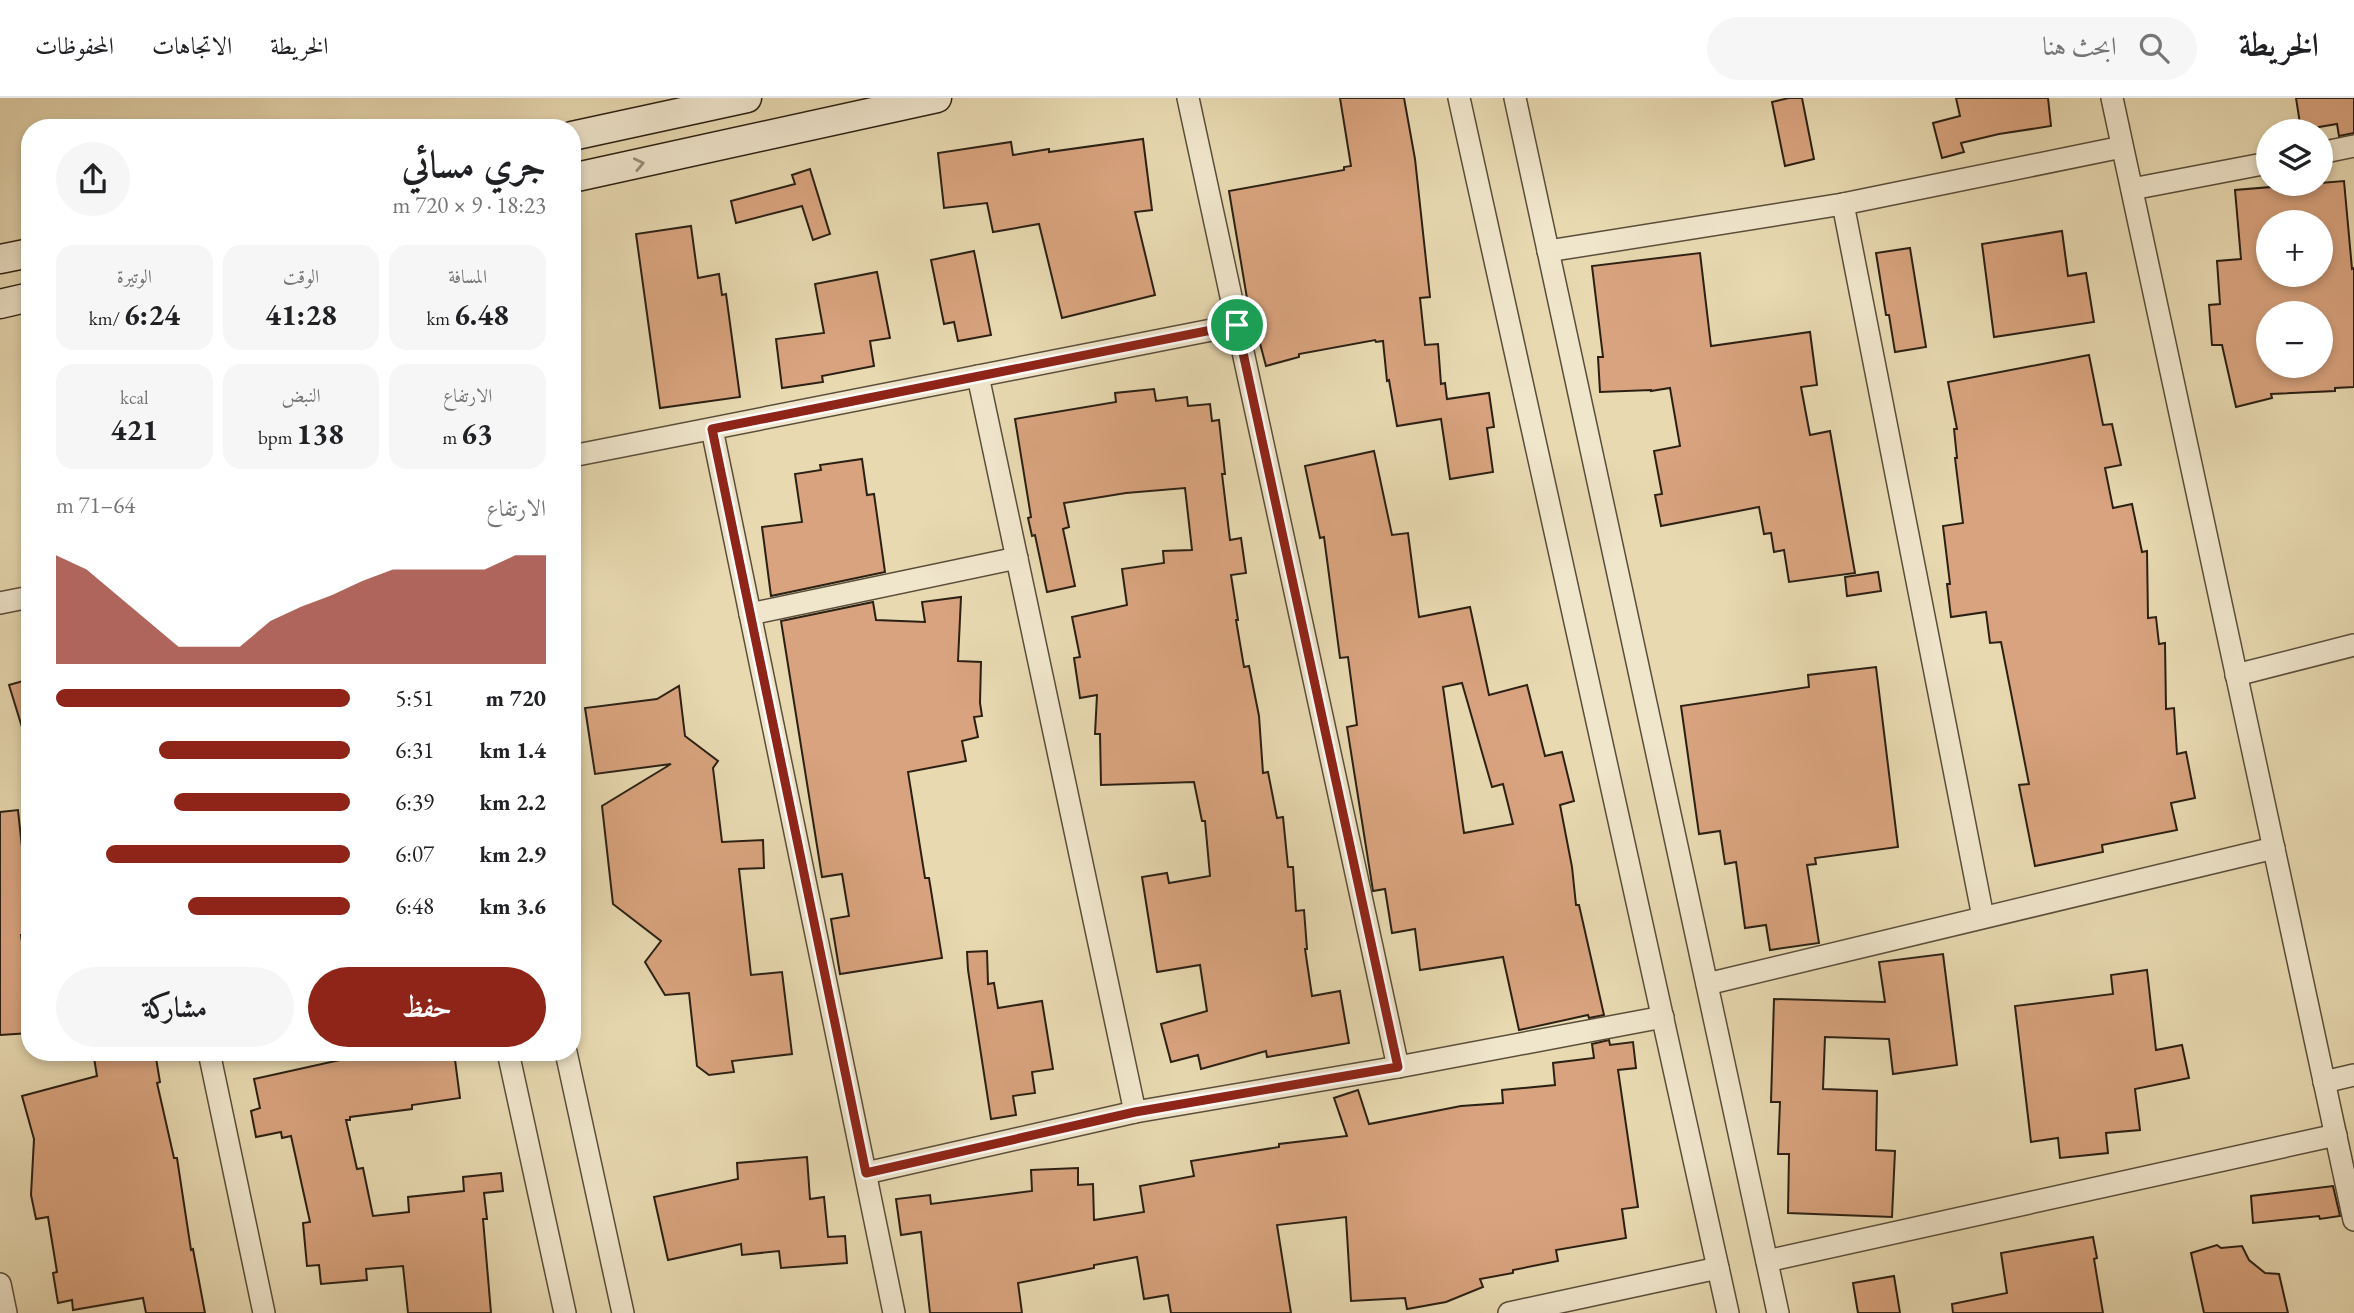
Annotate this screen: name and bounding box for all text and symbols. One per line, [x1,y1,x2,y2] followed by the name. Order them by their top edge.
[1707,17,2197,80] search box
[2239,23,2319,66] text: الخريطة
[2042,29,2117,63] text: ابحث هنا
[2135,29,2173,67] icon: search
[35,30,114,61] text: المحفوظات
[152,30,232,61] text: الاتجاهات
[270,30,329,61] text: الخريطة
[2256,119,2333,378] map controls
[2256,119,2333,196] button: layers
[402,139,546,188] text: جري مسائي
[56,142,130,216] button: share
[633,157,645,172] one-way arrow
[393,190,546,220] text: 18:23 · 9 × 720 m
[2256,210,2333,287] button: +
[117,264,152,289] text: الوتيرة
[283,264,319,289] text: الوقت
[448,264,487,289] text: المسافة
[124,295,180,334] text: 6:24
[265,295,337,334] text: 41:28
[454,295,509,334] text: 6.48
[1207,295,1267,355] pin
[2256,301,2333,378] button: −
[89,306,124,331] text: /km
[426,306,454,331] text: km
[1218,306,1256,344] icon: arrive
[281,383,321,408] text: النبض
[443,383,492,408] text: الارتفاع
[120,385,149,410] text: kcal
[111,410,158,449] text: 421
[296,414,344,453] text: 138
[461,414,493,453] text: 63
[258,425,296,450] text: bpm
[442,425,461,450] text: m
[56,490,135,520] text: 64–71 m
[486,493,546,523] text: الارتفاع
[395,683,434,713] text: 5:51
[485,683,546,713] text: 720 m
[395,735,434,765] text: 6:31
[479,735,546,765] text: 1.4 km
[395,787,434,817] text: 6:39
[479,787,546,817] text: 2.2 km
[395,839,434,869] text: 6:07
[479,839,546,869] text: 2.9 km
[395,891,434,921] text: 6:48
[479,891,546,921] text: 3.6 km
[56,967,294,1047] button: مشاركة
[308,967,546,1047] button: حفظ

